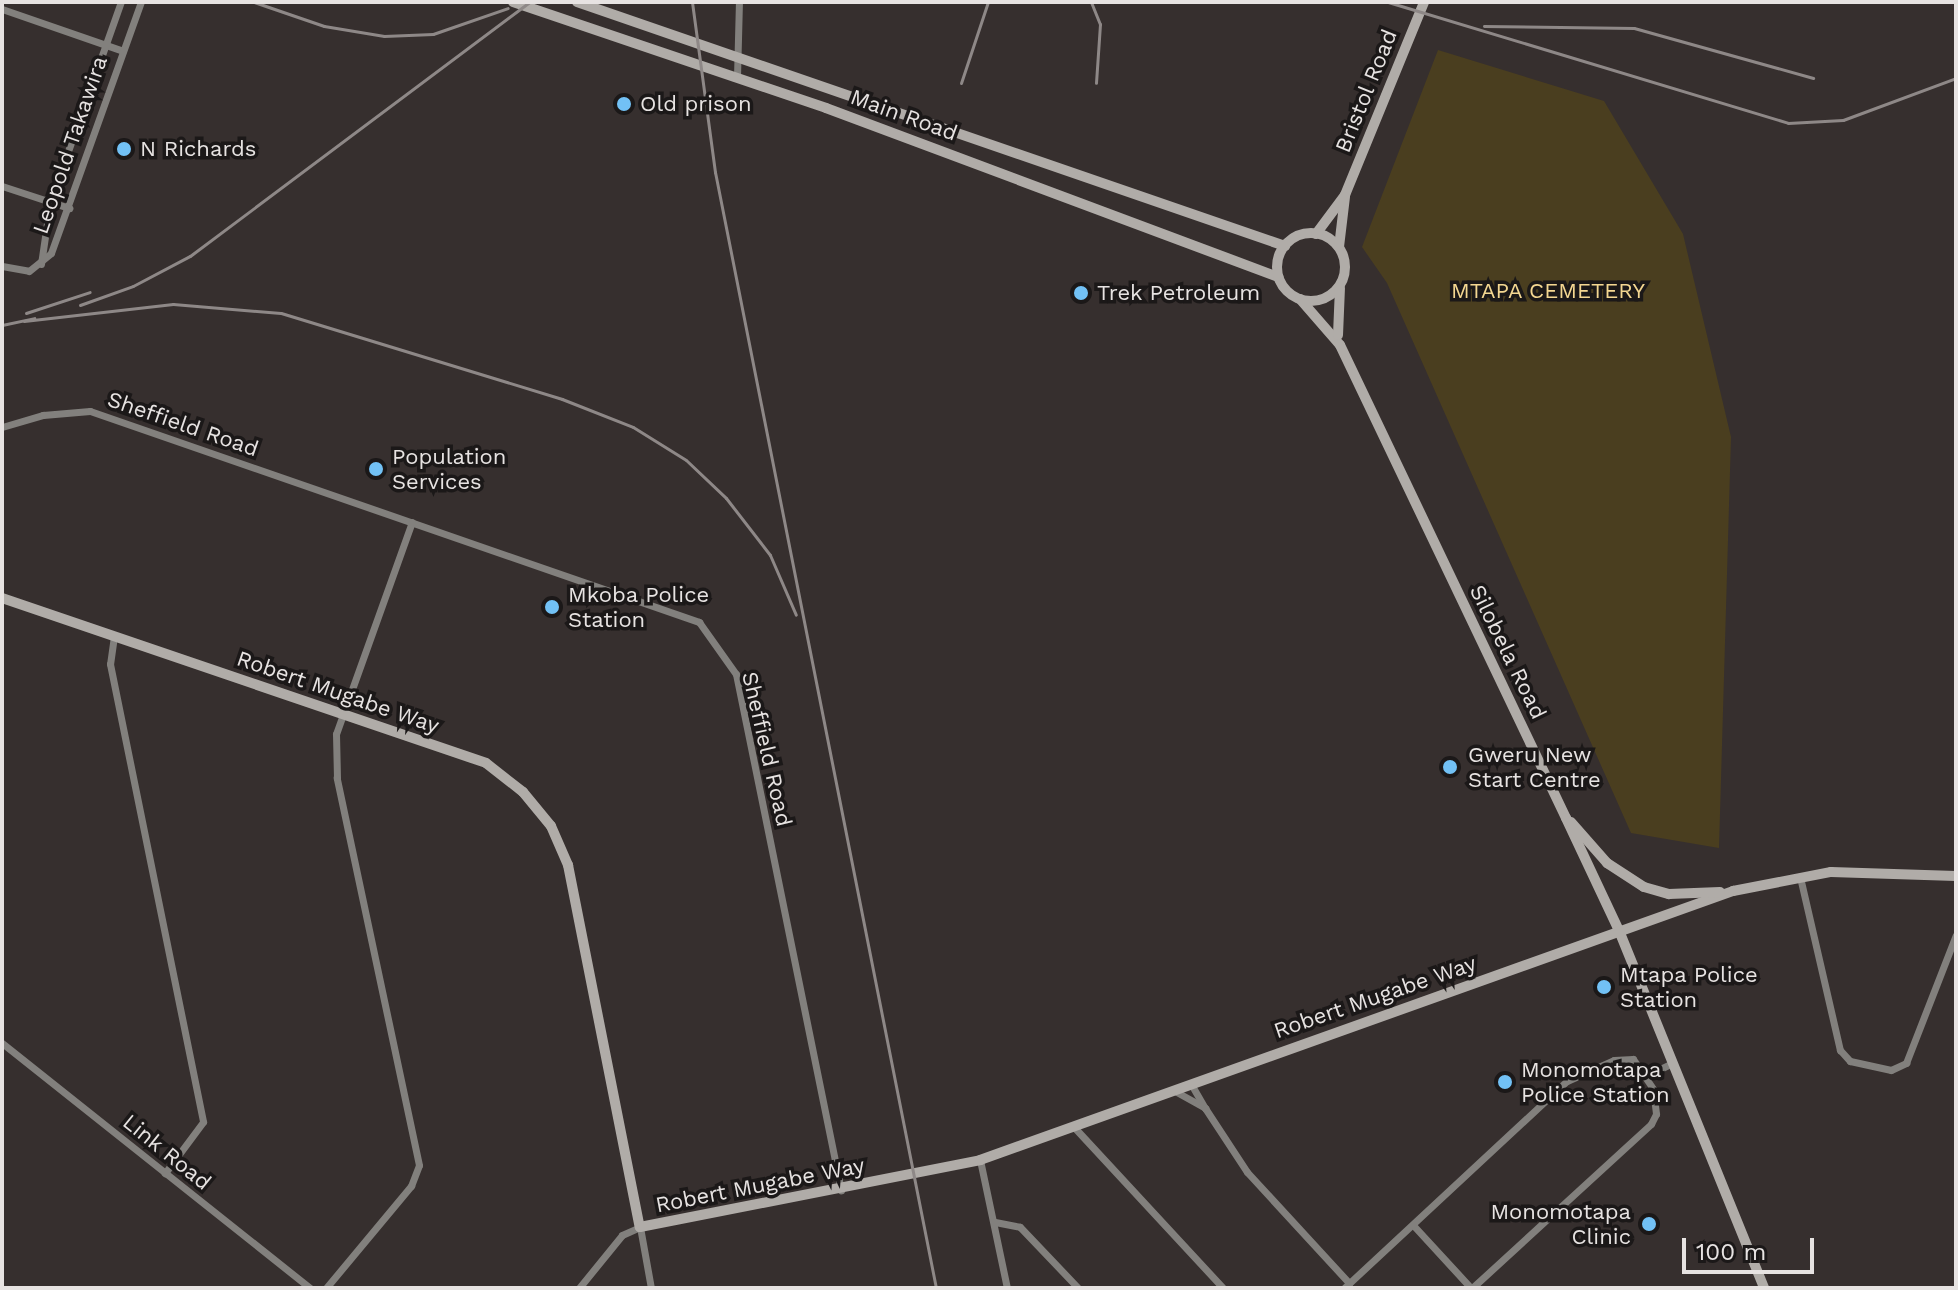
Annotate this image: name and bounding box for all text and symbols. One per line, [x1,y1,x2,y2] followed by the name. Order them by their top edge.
[1329,25,1403,157] street label: Bristol Road
[27,52,113,238] street label: Leopold Takawira
[847,83,961,147] street label: Main Road
[640,91,752,117] place label: Old prison
[615,95,633,113] marker: Old prison
[140,136,256,162] place label: N Richards
[115,140,133,158] marker: N Richards
[1450,278,1646,304] park label: MTAPA CEMETERY
[1097,280,1261,306] place label: Trek Petroleum
[1072,284,1090,302] marker: Trek Petroleum
[104,386,262,462] street label: Sheffield Road
[392,443,506,494] place label: Population Services
[367,460,385,478] marker: Population Services
[1464,580,1552,724] street label: Silobela Road
[568,581,710,632] place label: Mkoba Police Station
[543,598,561,616] marker: Mkoba Police Station
[233,645,443,739] street label: Robert Mugabe Way
[736,669,798,829] street label: Sheffield Road
[1468,741,1601,792] place label: Gweru New Start Centre
[1439,756,1461,778] marker: Gweru New Start Centre
[1270,950,1480,1044] street label: Robert Mugabe Way
[1620,961,1758,1012] place label: Mtapa Police Station
[1595,978,1613,996] marker: Mtapa Police Station
[1521,1056,1670,1108] place label: Monomotapa Police Station
[1496,1073,1514,1091] marker: Monomotapa Police Station
[117,1108,217,1196] street label: Link Road
[653,1152,867,1218] street label: Robert Mugabe Way
[1490,1198,1631,1250] place label: Monomotapa Clinic
[1638,1213,1660,1235] marker: Monomotapa Clinic
[1686,1222,1818,1272] scale bar
[1696,1238,1766,1266] text: 100 m

